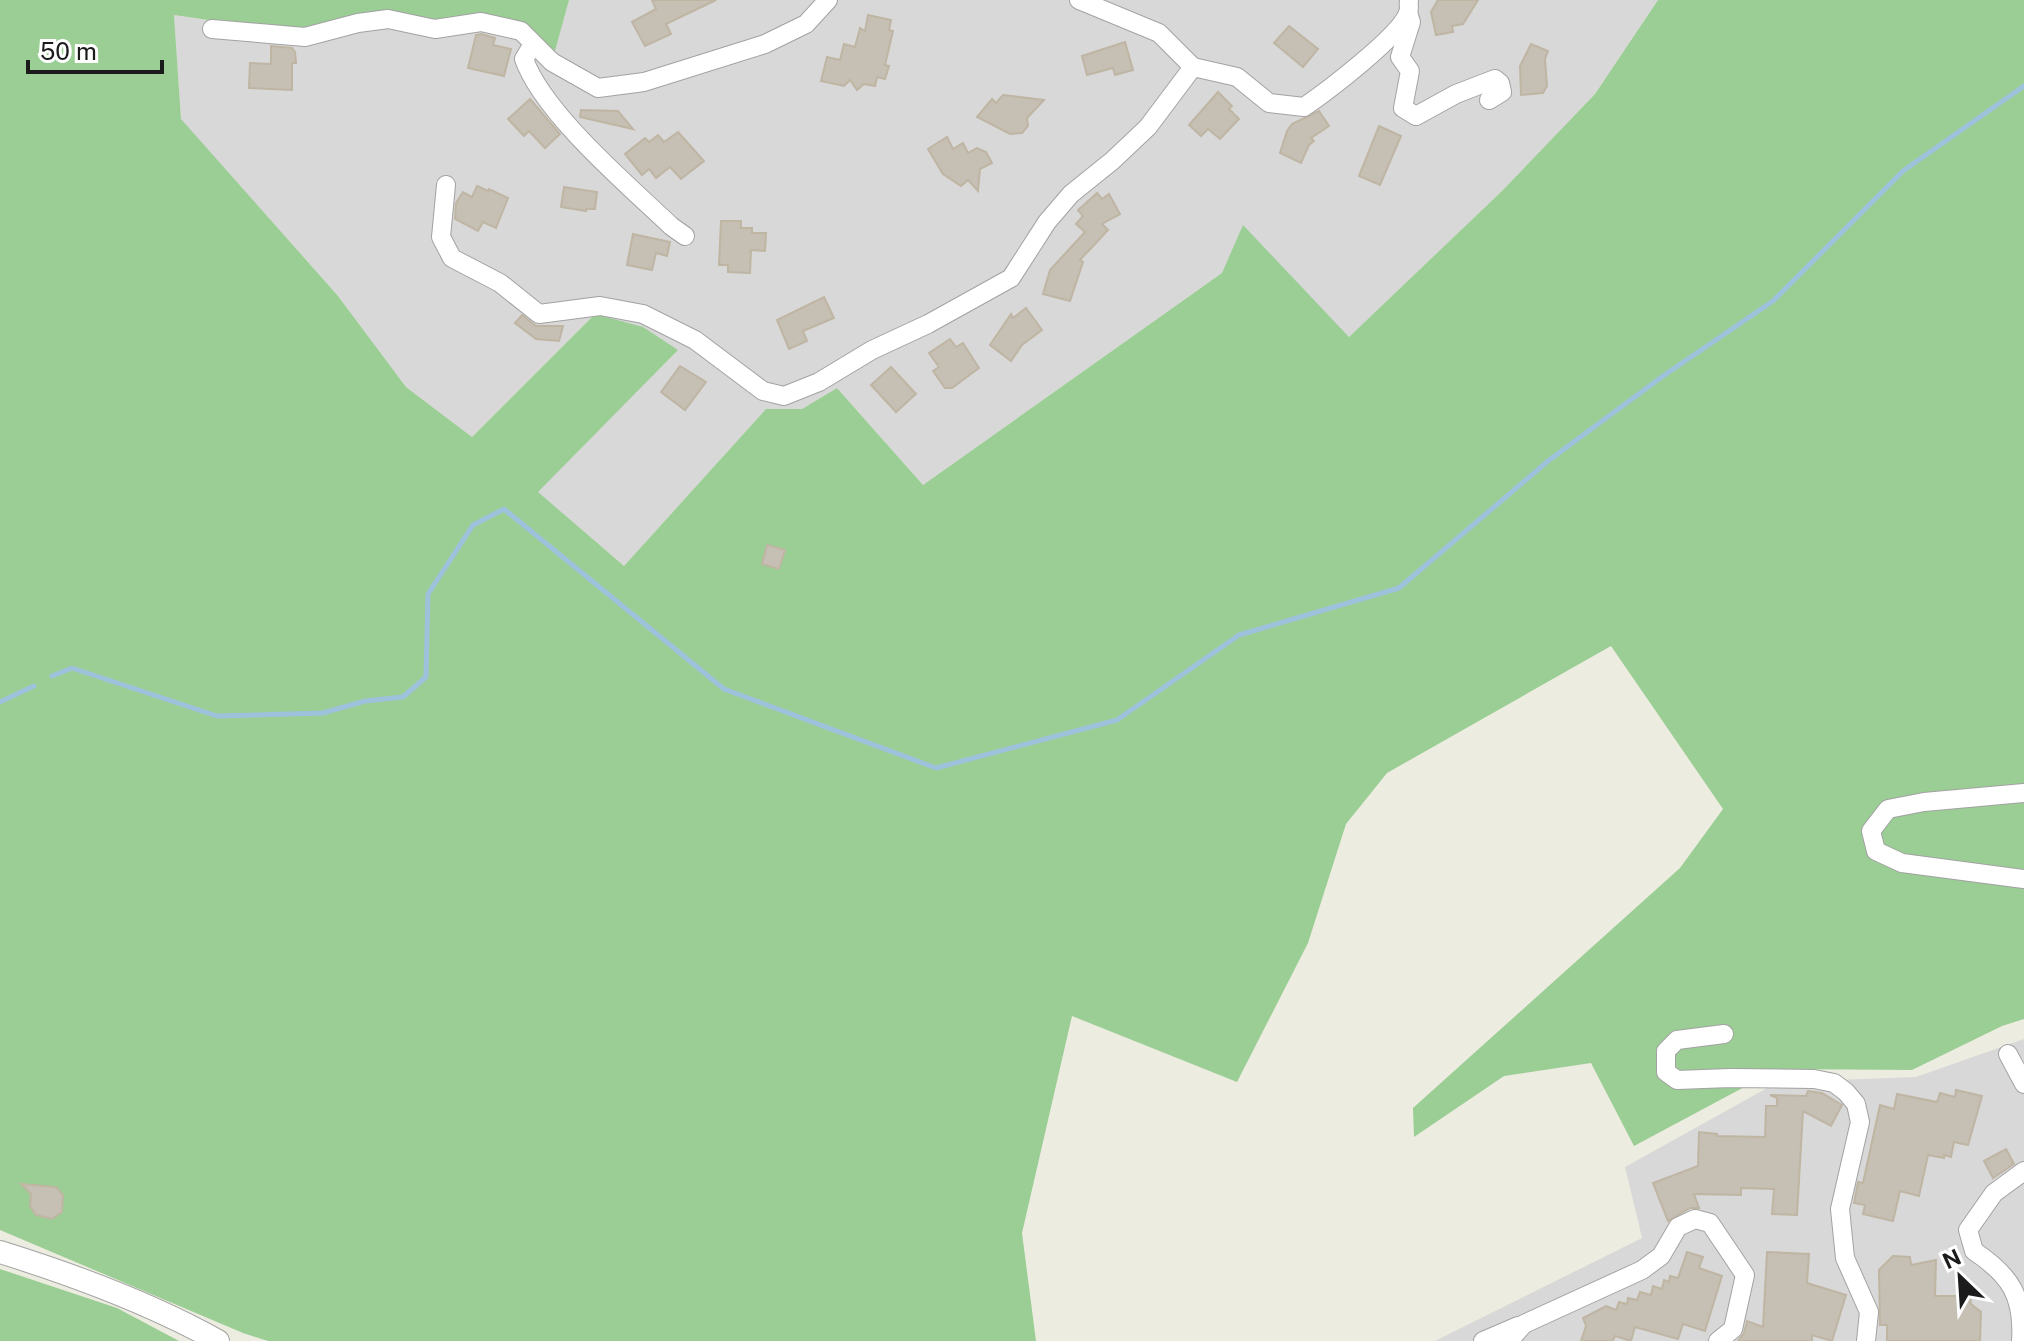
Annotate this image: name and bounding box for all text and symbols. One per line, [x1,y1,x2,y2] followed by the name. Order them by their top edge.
[28,24,162,74] scale bar
[40,37,97,65] text: 50 m
[1920,1237,2000,1317] north arrow
[1938,1243,1965,1274] text: N

